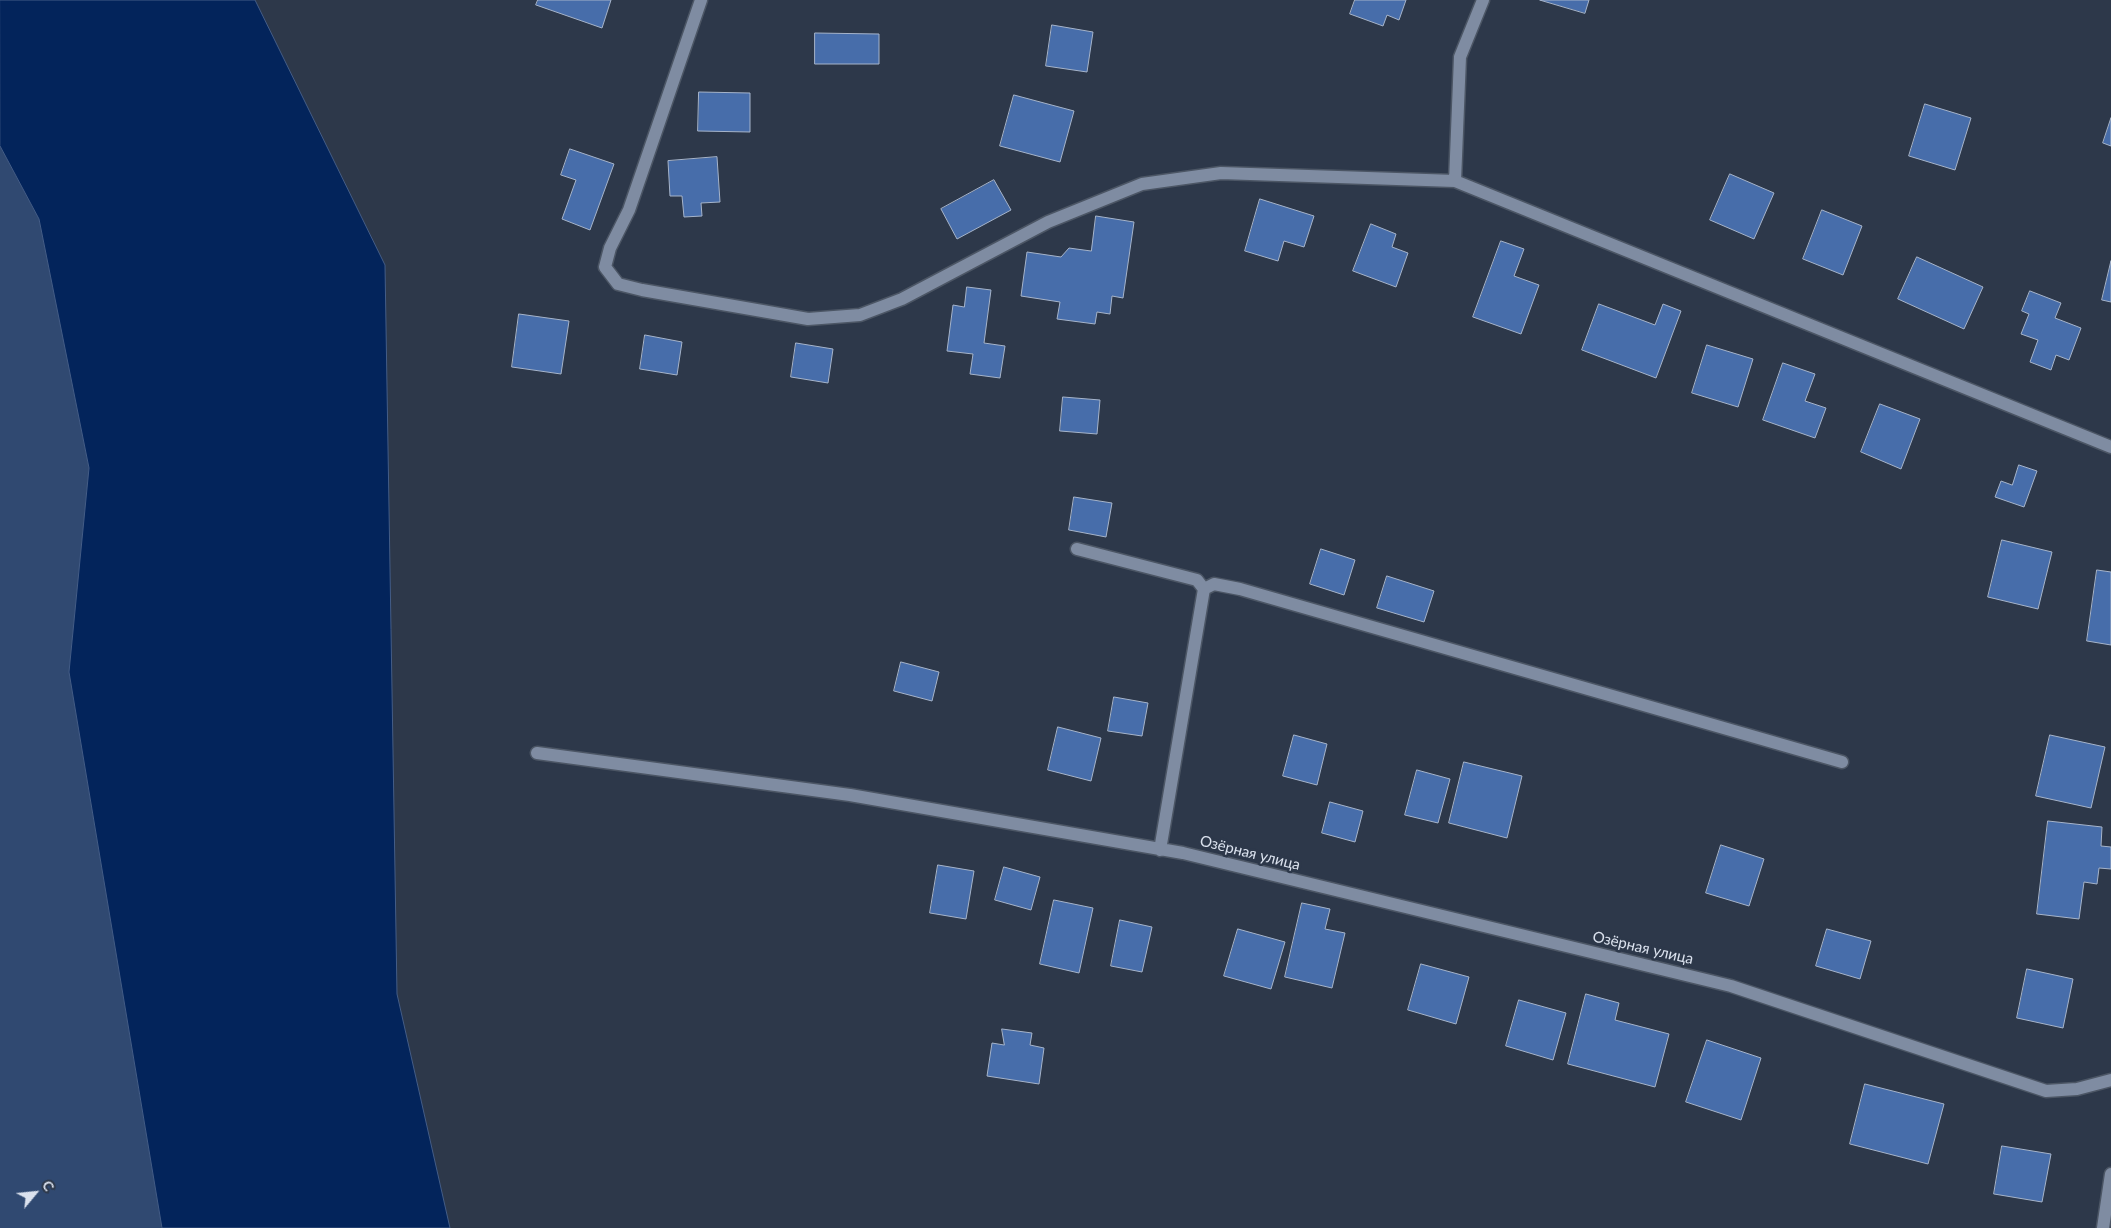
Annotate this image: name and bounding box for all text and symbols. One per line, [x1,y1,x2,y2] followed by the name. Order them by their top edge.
[1198,832,1302,874] street label: Озёрная улица
[1591,928,1695,968] street label: Озёрная улица
[10,1168,60,1218] north arrow
[39,1178,58,1194] text: С

